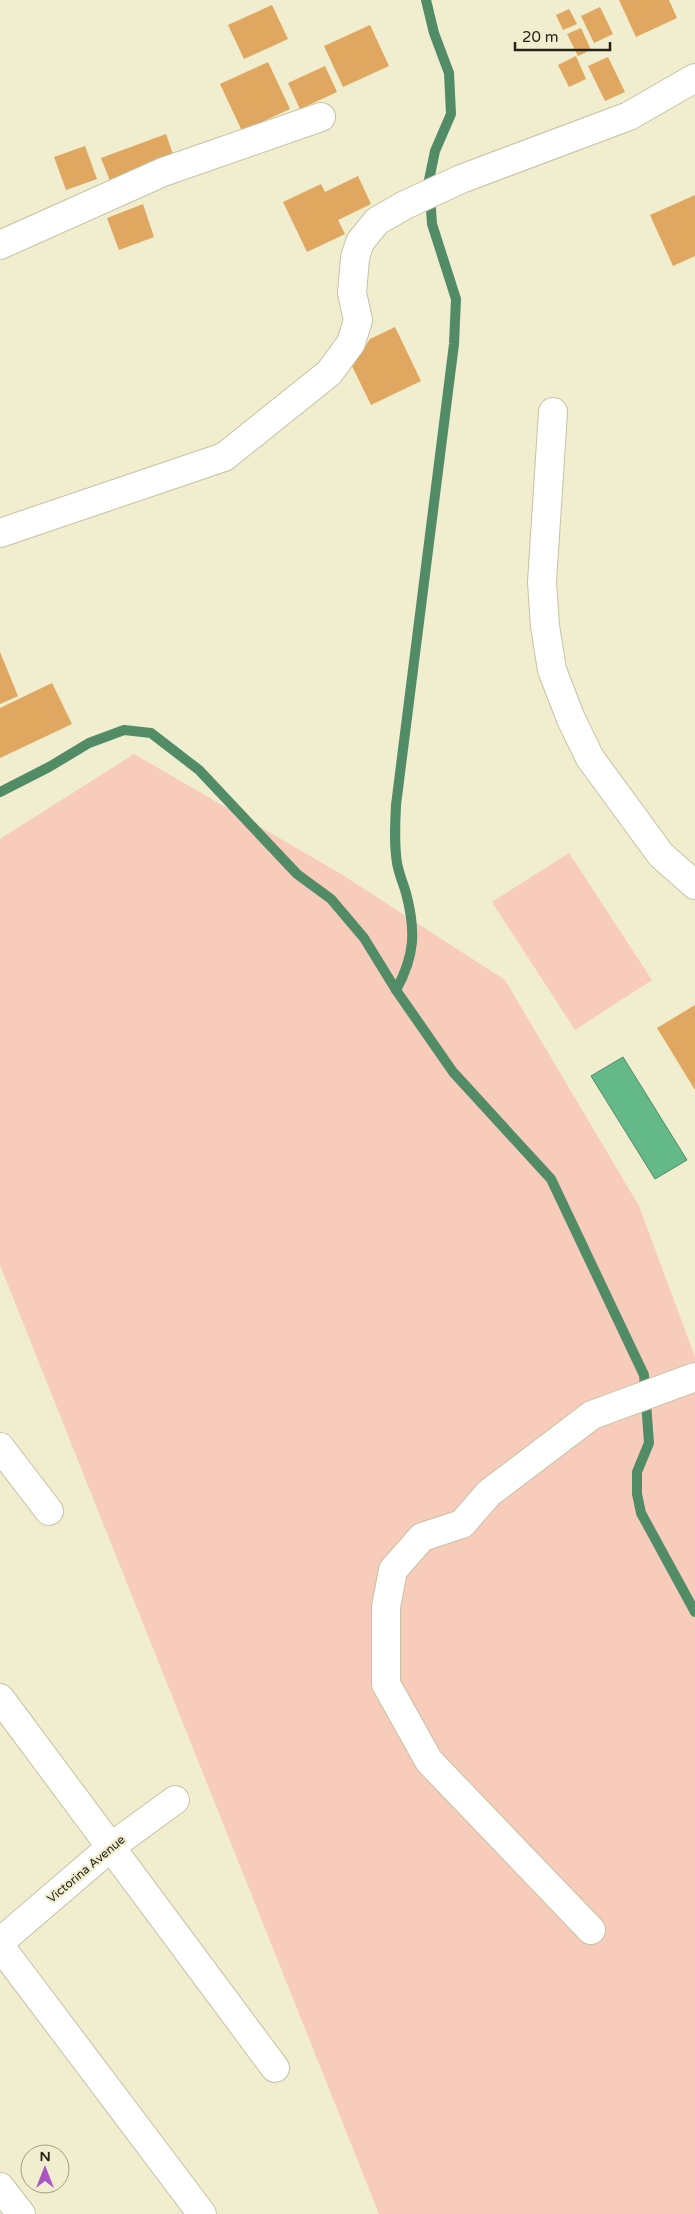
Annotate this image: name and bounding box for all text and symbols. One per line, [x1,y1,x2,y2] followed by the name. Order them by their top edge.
[515,20,610,52] scale bar
[522,28,559,46] text: 20 m
[44,1832,128,1906] street label: Victorina Avenue
[20,2144,70,2194] north arrow
[39,2148,51,2165] text: N

